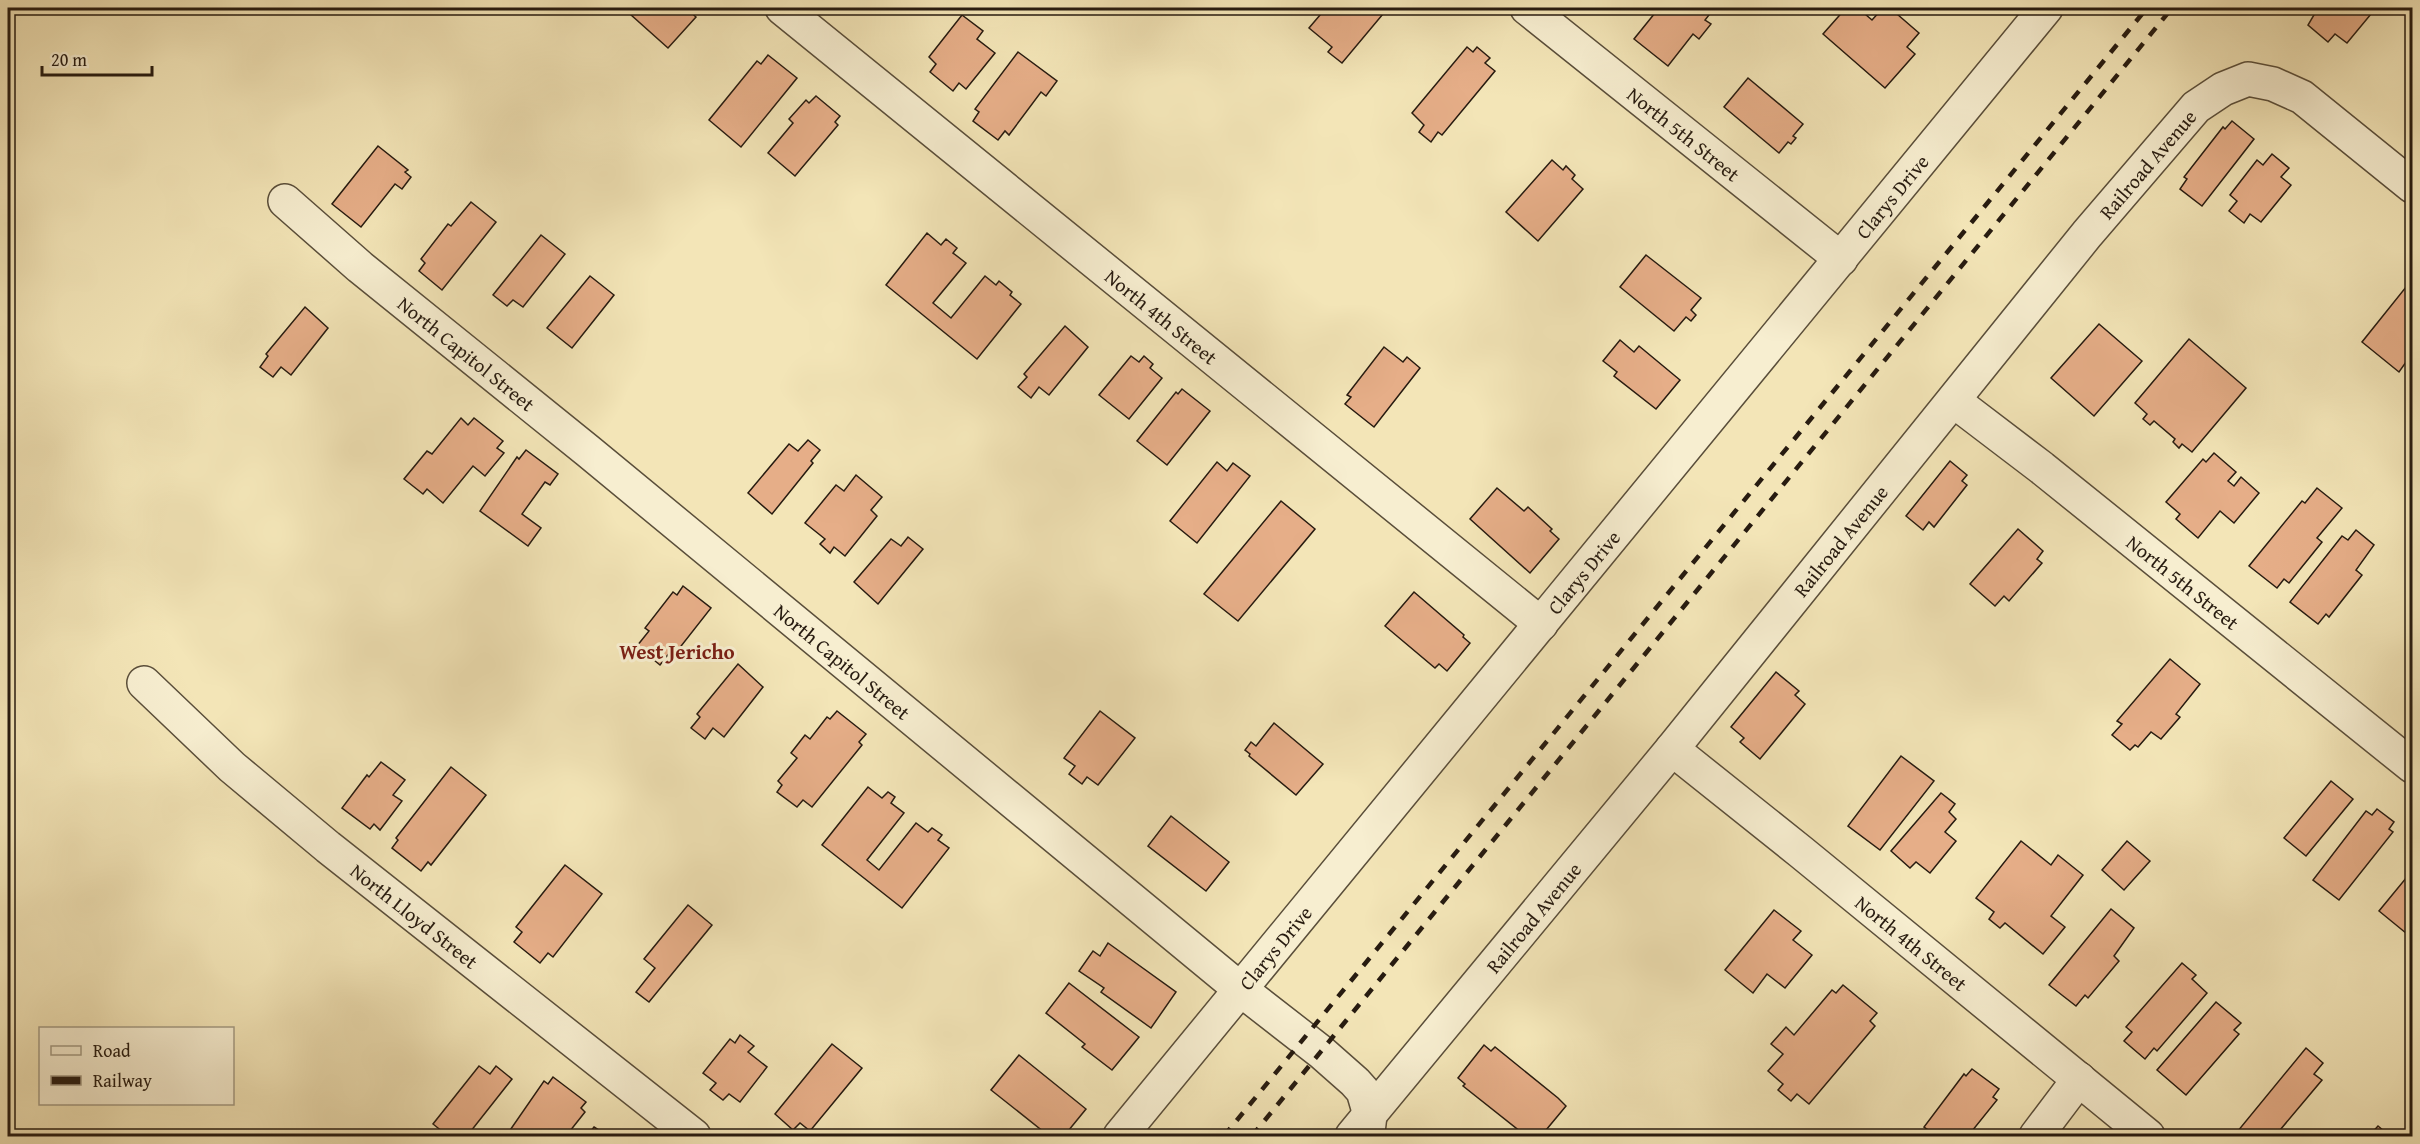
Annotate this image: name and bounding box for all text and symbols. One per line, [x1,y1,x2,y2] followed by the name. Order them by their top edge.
[42,39,152,77] scale bar
[51,46,87,73] text: 20 m
[1621,79,1747,188] street label: North 5th Street
[2092,103,2203,225] street label: Railroad Avenue
[1848,148,1935,245] street label: Clarys Drive
[1099,262,1224,371] street label: North 4th Street
[392,289,542,417] street label: North Capitol Street
[1786,478,1894,603] street label: Railroad Avenue
[1540,523,1627,620] street label: Clarys Drive
[2121,527,2246,636] street label: North 5th Street
[768,596,917,726] street label: North Capitol Street
[619,636,735,667] district label: West Jericho
[1478,855,1588,979] street label: Railroad Avenue
[345,856,485,975] street label: North Lloyd Street
[1849,888,1974,997] street label: North 4th Street
[1231,899,1318,996] street label: Clarys Drive
[39,1027,234,1105] legend
[93,1037,131,1064] text: Road
[93,1067,152,1094] text: Railway

